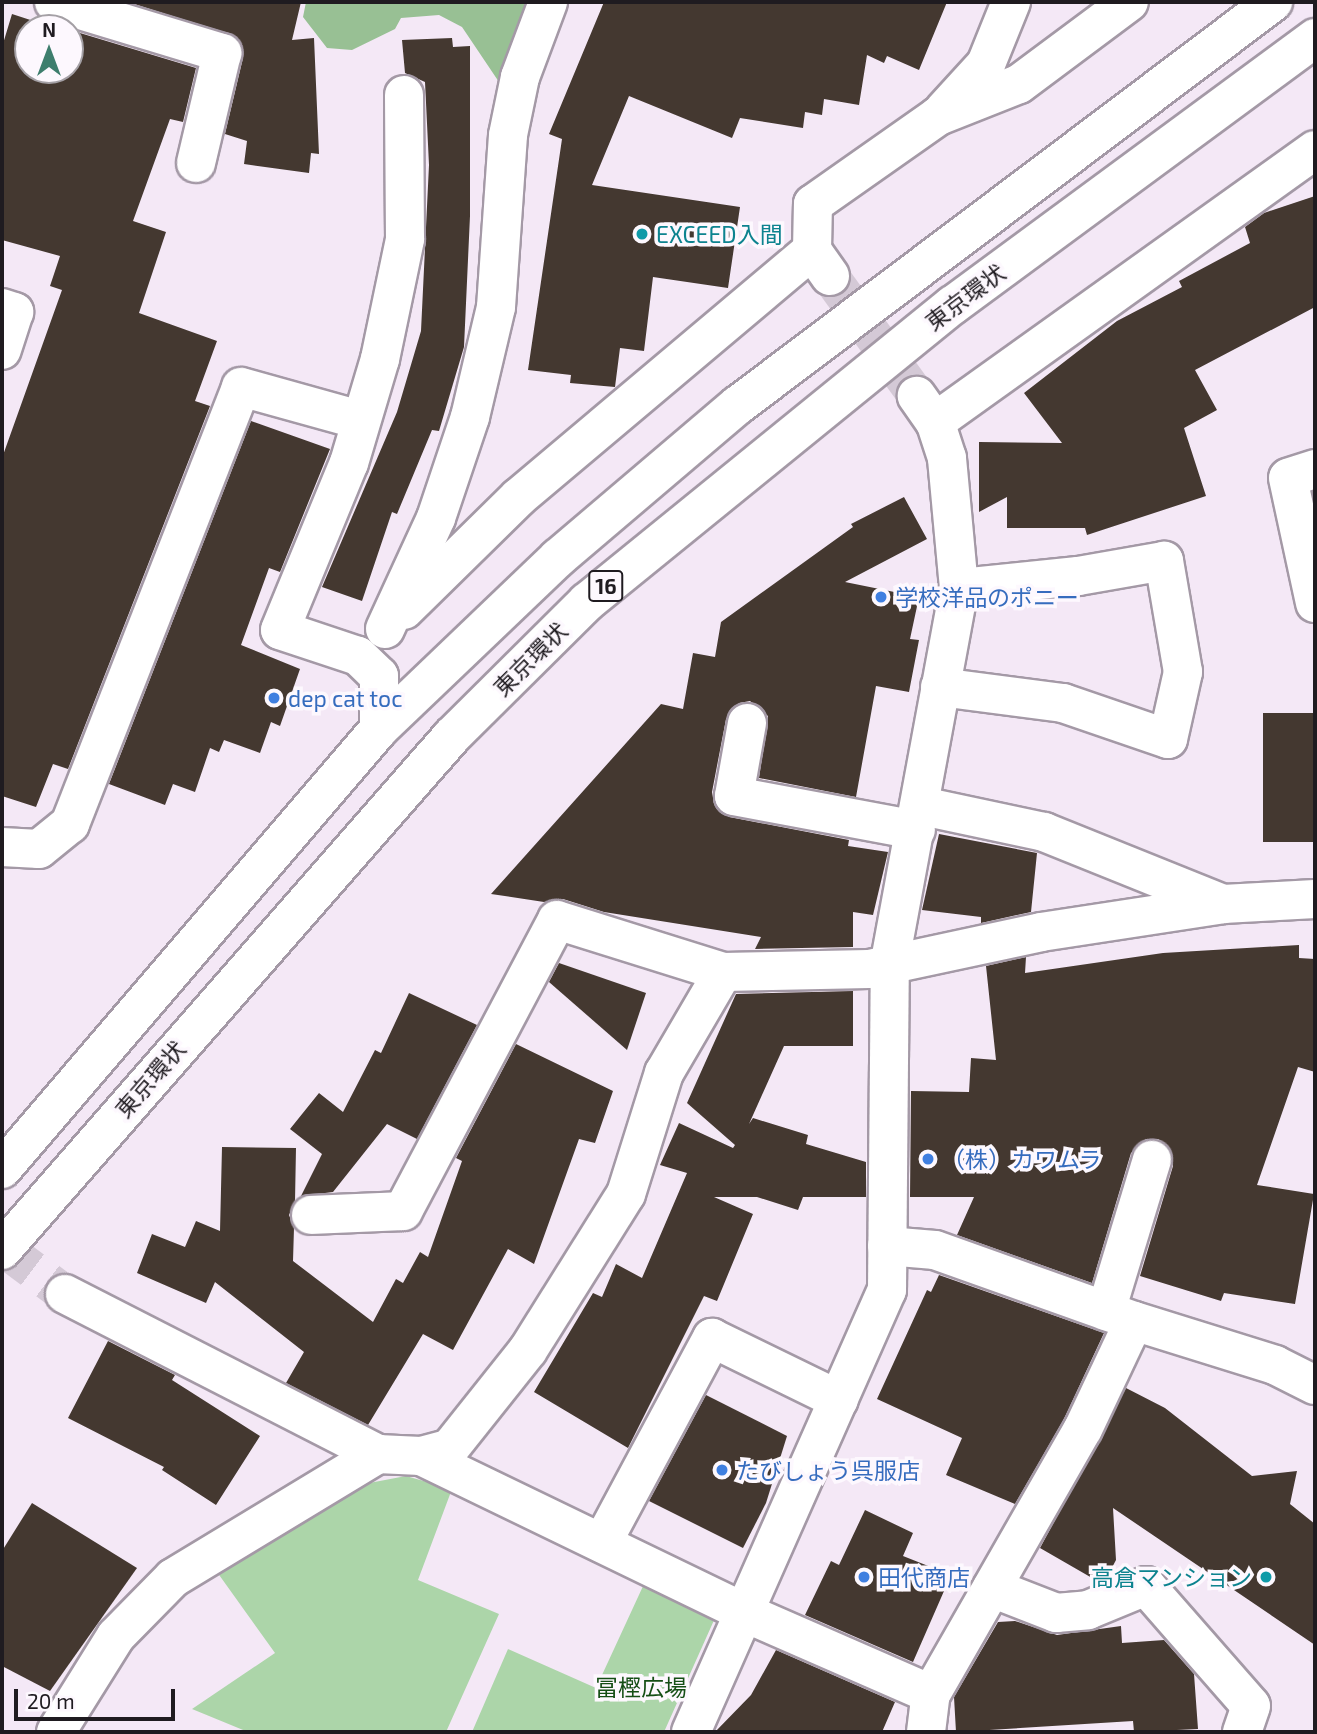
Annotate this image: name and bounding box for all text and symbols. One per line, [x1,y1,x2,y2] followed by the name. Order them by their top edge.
[14,14,84,84] north arrow
[42,18,56,41] text: N
[656,220,783,248] place label: EXCEED入間
[634,226,650,242] marker: EXCEED入間
[920,258,1010,336] street label: 東京環状
[587,568,625,604] road number: 16
[895,583,1079,611] place label: 学校洋品のポニー
[873,589,889,605] marker: 学校洋品のポニー
[488,617,572,701] street label: 東京環状
[288,684,403,712] place label: dep cat toc
[266,690,282,706] marker: dep cat toc
[109,1035,191,1123] street label: 東京環状
[942,1145,1103,1173] place label: （株）カワムラ
[920,1151,936,1167] marker: （株）カワムラ
[736,1456,920,1484] place label: たびしょう呉服店
[714,1462,730,1478] marker: たびしょう呉服店
[878,1563,970,1591] place label: 田代商店
[1091,1563,1252,1591] place label: 高倉マンション
[856,1569,872,1585] marker: 田代商店
[1258,1569,1274,1585] marker: 高倉マンション
[595,1673,687,1701] park label: 冨樫広場
[18,1674,178,1718] scale bar
[27,1688,75,1713] text: 20 m

